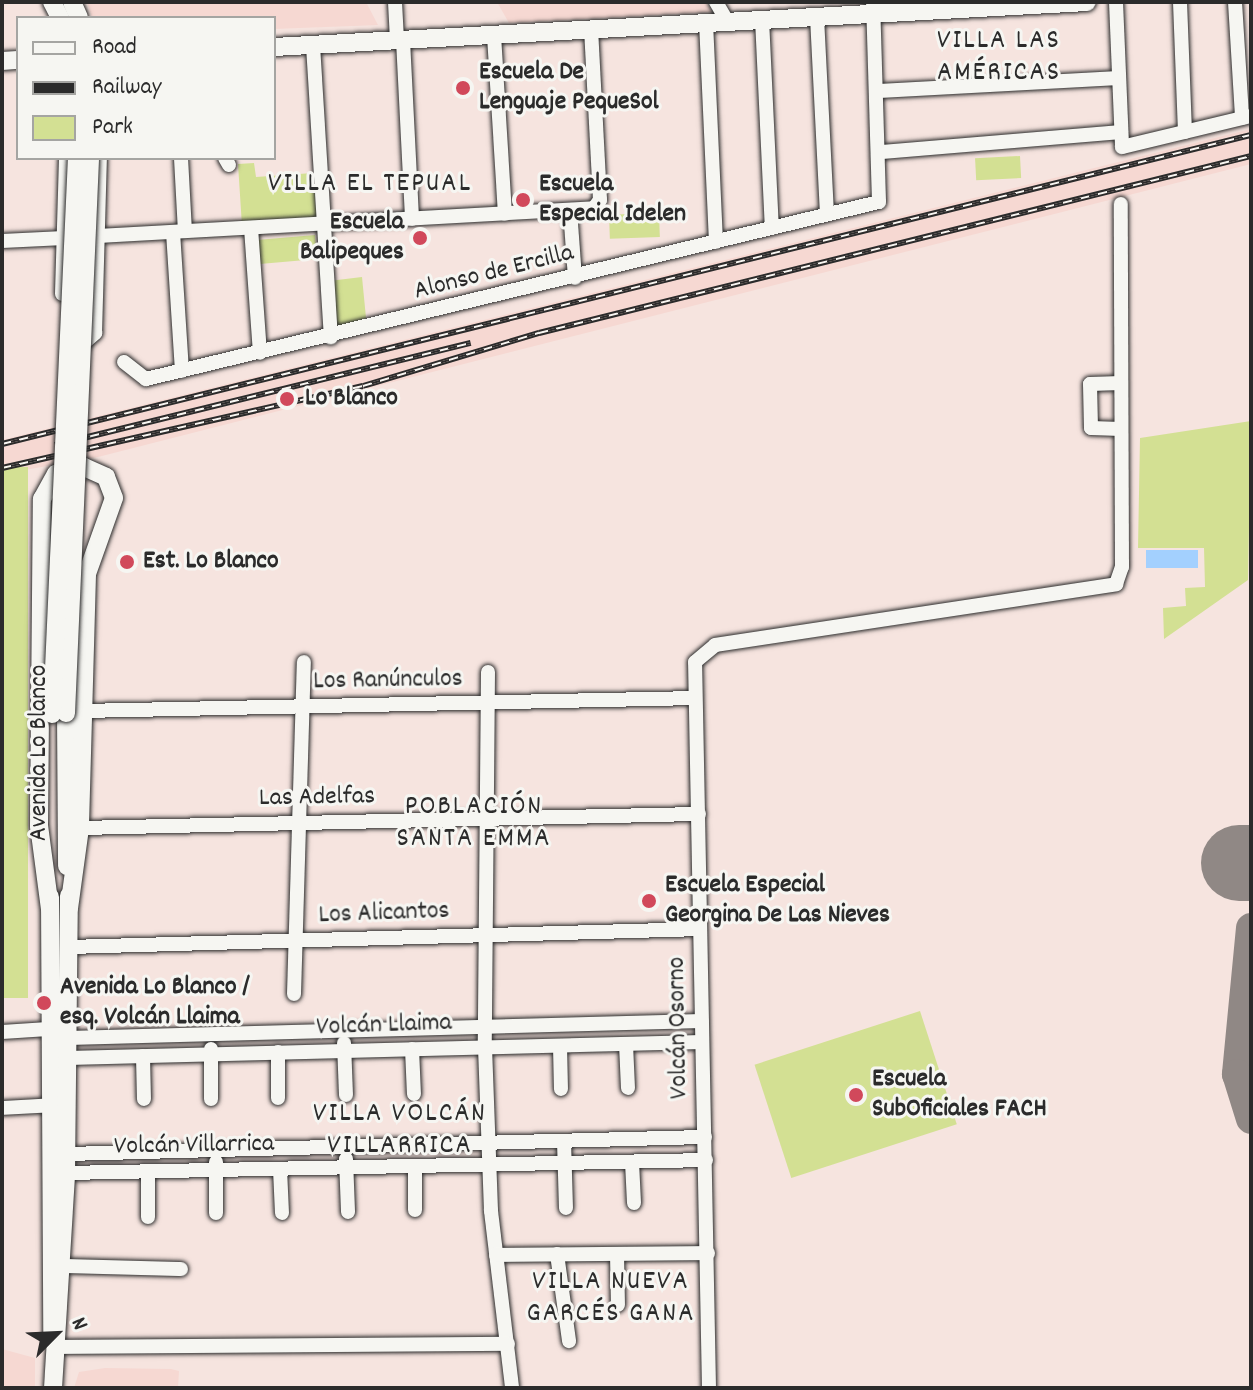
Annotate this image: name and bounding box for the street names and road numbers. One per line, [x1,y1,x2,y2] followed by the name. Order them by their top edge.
[411,238,577,308] street label: Alonso de Ercilla
[313,664,463,698] street label: Los Ranúnculos
[24,665,56,841] street label: Avenida Lo Blanco
[259,781,375,815] street label: Las Adelfas
[318,896,450,932] street label: Los Alicantos
[662,957,696,1099] street label: Volcán Osorno
[316,1008,452,1044] street label: Volcán Llaima
[114,1129,274,1163] street label: Volcán Villarrica

